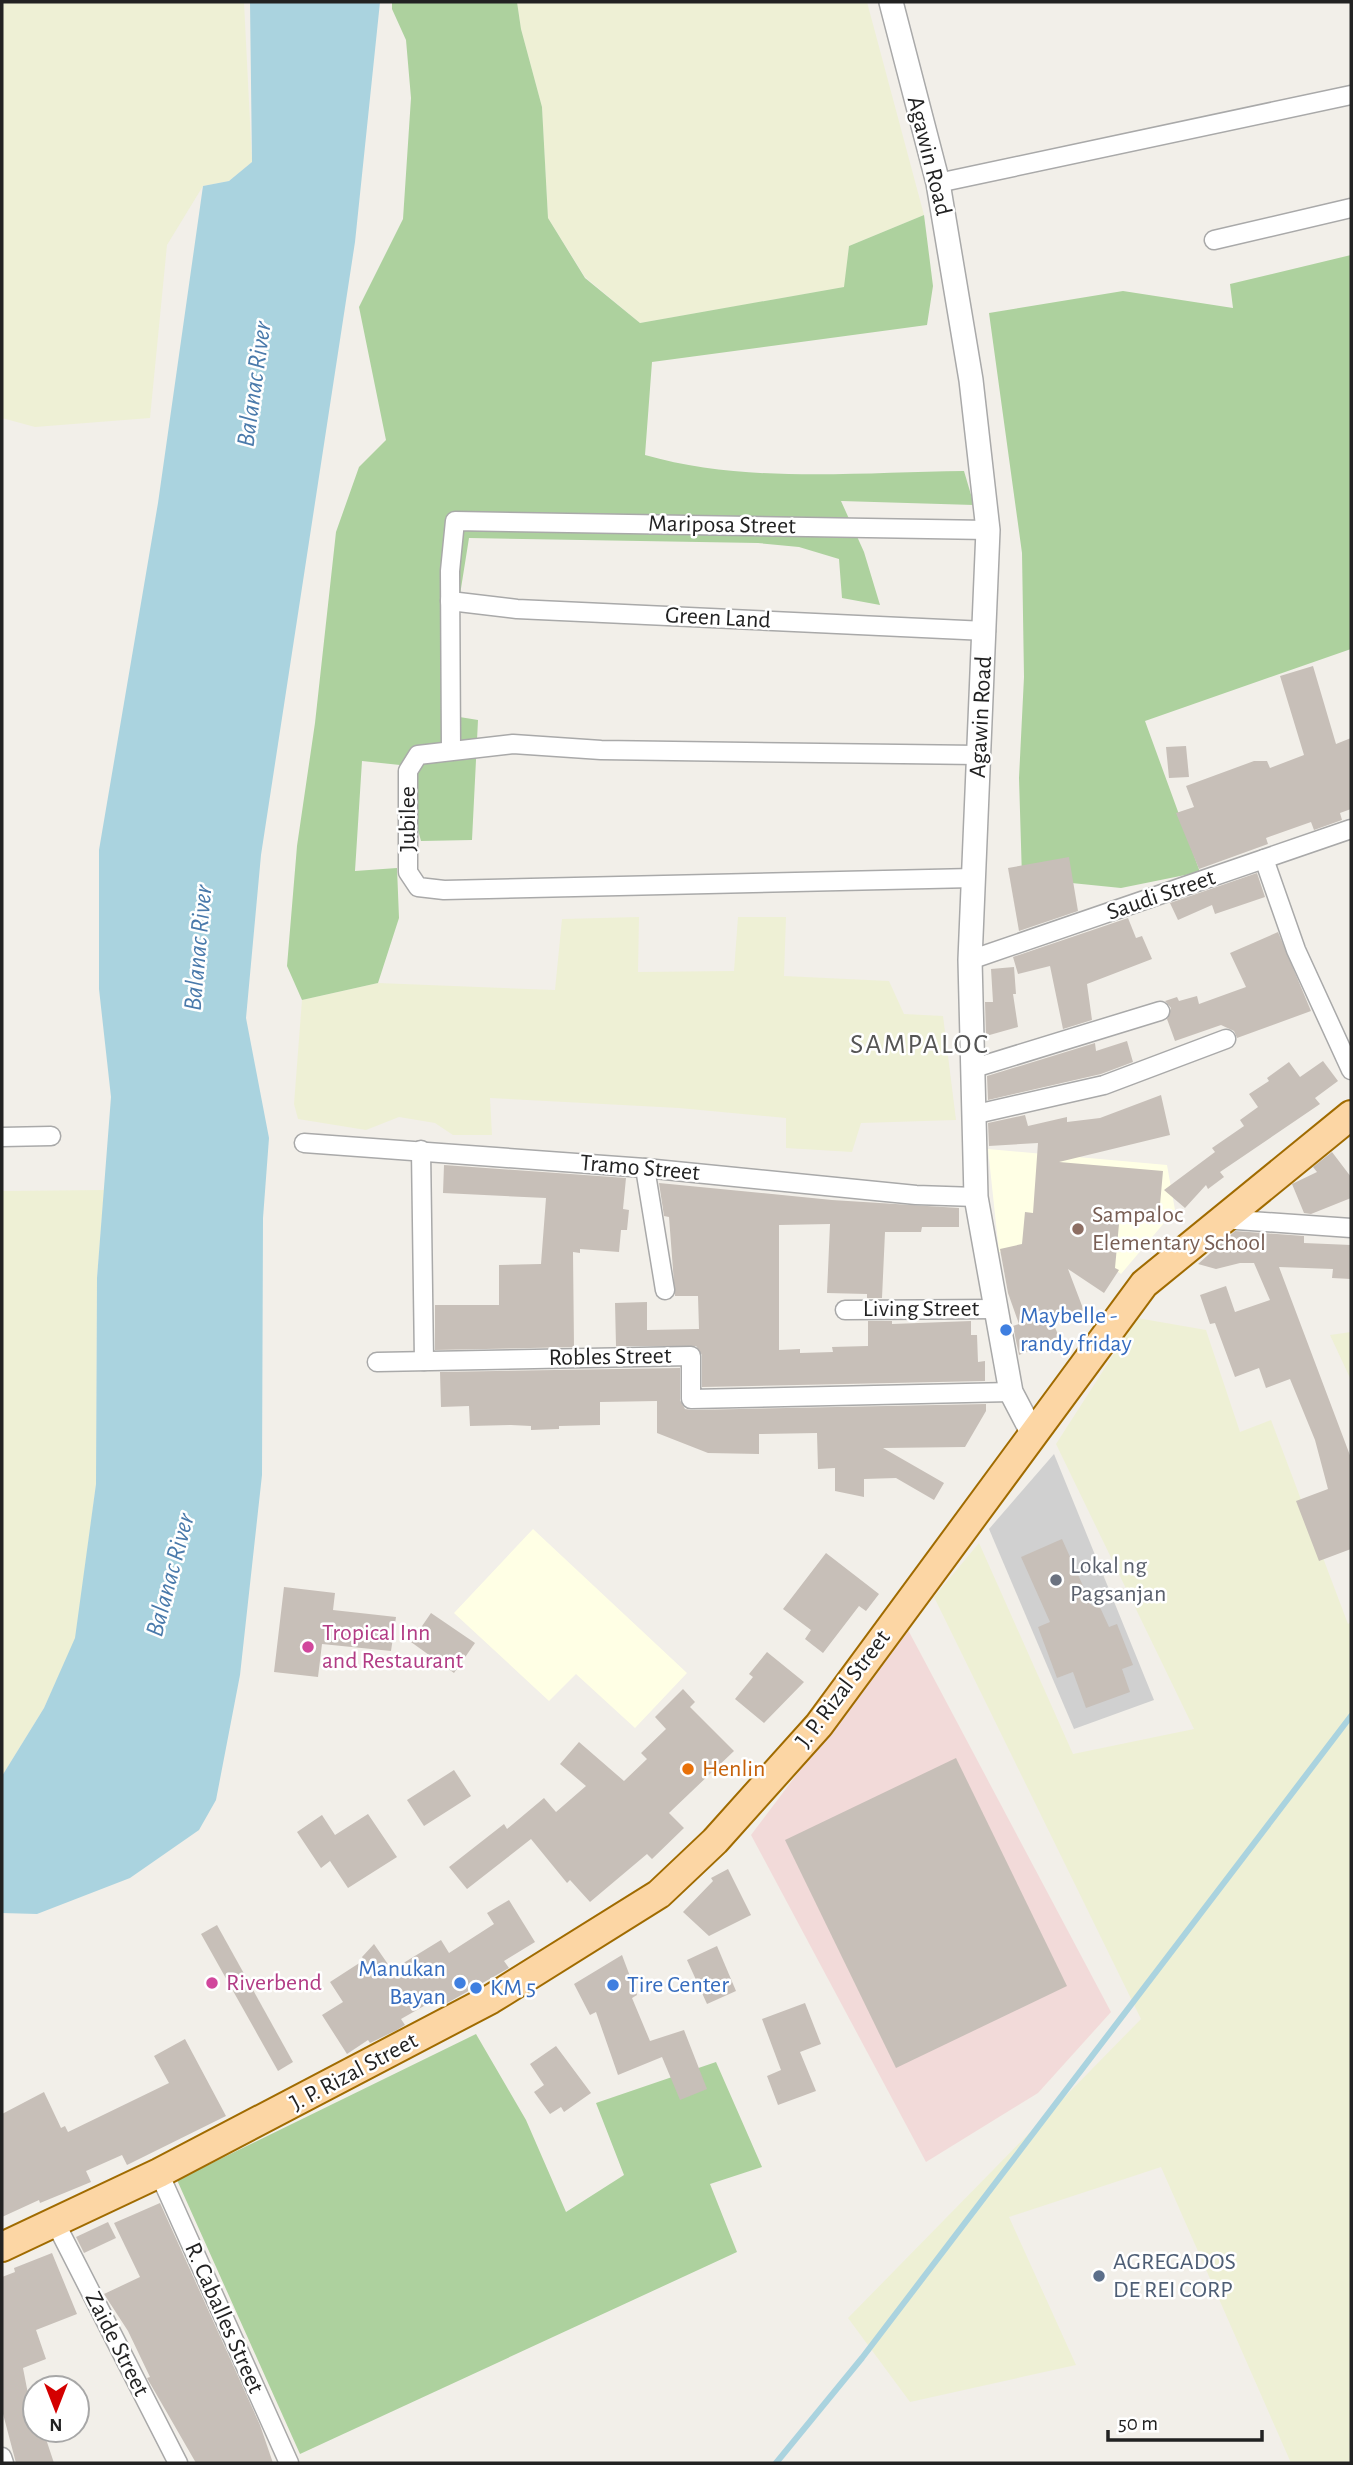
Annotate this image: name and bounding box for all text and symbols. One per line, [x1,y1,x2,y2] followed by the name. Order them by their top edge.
[903,94,955,218] street label: Agawin Road
[232,318,276,448] water label: Balanac River
[648,512,796,538] street label: Mariposa Street
[665,603,771,633] street label: Green Land
[966,655,996,779] street label: Agawin Road
[396,786,420,852] street label: Jubilee
[1104,865,1219,925] street label: Saudi Street
[180,882,217,1012] water label: Balanac River
[850,1031,990,1059] district label: SAMPALOC
[579,1151,701,1185] street label: Tramo Street
[1092,1203,1266,1255] place label: Sampaloc Elementary School
[1070,1221,1086,1237] marker: Sampaloc Elementary School
[863,1297,979,1321] street label: Living Street
[1020,1304,1132,1356] place label: Maybelle - randy friday
[998,1322,1014,1338] marker: Maybelle - randy friday
[548,1344,672,1370] street label: Robles Street
[141,1509,199,1639] water label: Balanac River
[1070,1554,1166,1606] place label: Lokal ng Pagsanjan
[1048,1572,1064,1588] marker: Lokal ng Pagsanjan
[322,1621,464,1673] place label: Tropical Inn and Restaurant
[791,1626,895,1752] street label: J. P. Rizal Street
[300,1639,316,1655] marker: Tropical Inn and Restaurant
[702,1757,766,1781] place label: Henlin
[680,1761,696,1777] marker: Henlin
[358,1957,446,2009] place label: Manukan Bayan
[226,1971,322,1995] place label: Riverbend
[627,1973,729,1997] place label: Tire Center
[204,1975,220,1991] marker: Riverbend
[452,1975,468,1991] marker: Manukan Bayan
[490,1976,536,2000] place label: KM 5
[605,1977,621,1993] marker: Tire Center
[468,1980,484,1996] marker: KM 5
[286,2028,422,2116] street label: J. P. Rizal Street
[180,2239,268,2397] street label: R. Caballes Street
[1113,2250,1236,2302] place label: AGREGADOS DE REI CORP
[1091,2268,1107,2284] marker: AGREGADOS DE REI CORP
[81,2288,154,2400] street label: Zaide Street
[21,2374,91,2444] north arrow
[1108,2398,1262,2442] scale bar
[1118,2413,1158,2434] text: 50 m
[49,2415,63,2434] text: N

